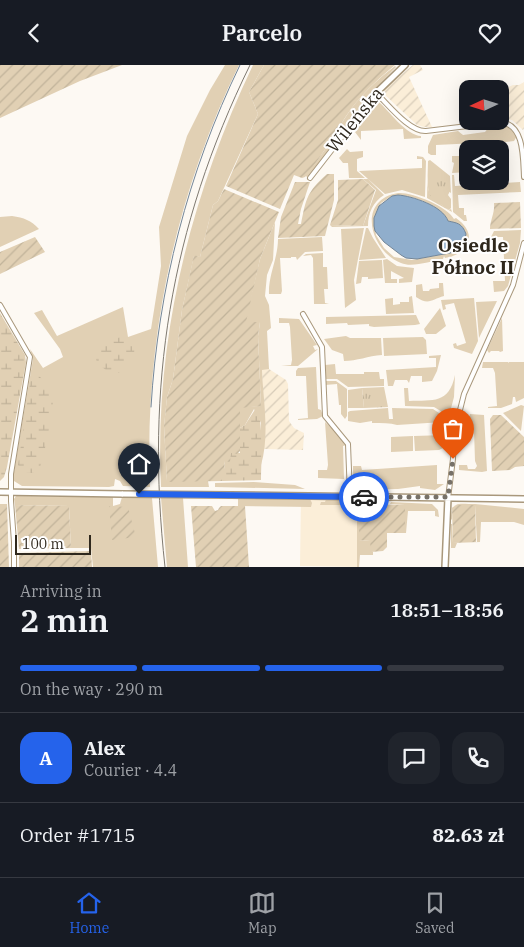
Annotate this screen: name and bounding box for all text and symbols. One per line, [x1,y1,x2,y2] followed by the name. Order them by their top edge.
[222,18,302,47] text: Parcelo
[20,19,48,47] icon: back
[476,19,504,47] icon: heart
[459,80,509,130] north arrow
[459,80,509,190] map controls
[321,82,388,157] street label: Wileńska
[459,140,509,190] button: layers
[432,233,514,279] district label: Osiedle Północ II
[432,408,474,459] pin
[439,415,467,443] icon: bag
[118,443,160,494] pin
[125,450,153,478] icon: home
[339,472,389,522] courier
[350,483,378,511] icon: car
[15,532,91,555] scale bar
[22,535,64,553] text: 100 m
[20,581,102,601] text: Arriving in
[390,598,504,622] text: 18:51–18:56
[20,599,109,641] text: 2 min
[20,679,163,699] text: On the way · 290 m
[388,732,440,784] button: chat
[452,732,504,784] button: phone
[84,736,125,760] text: Alex
[39,746,53,770] text: A
[84,760,177,780] text: Courier · 4.4
[20,823,135,847] text: Order #1715
[433,823,504,847] text: 82.63 zł
[69,889,109,937] tab: Home
[248,889,276,937] tab: Map
[415,889,455,937] tab: Saved

